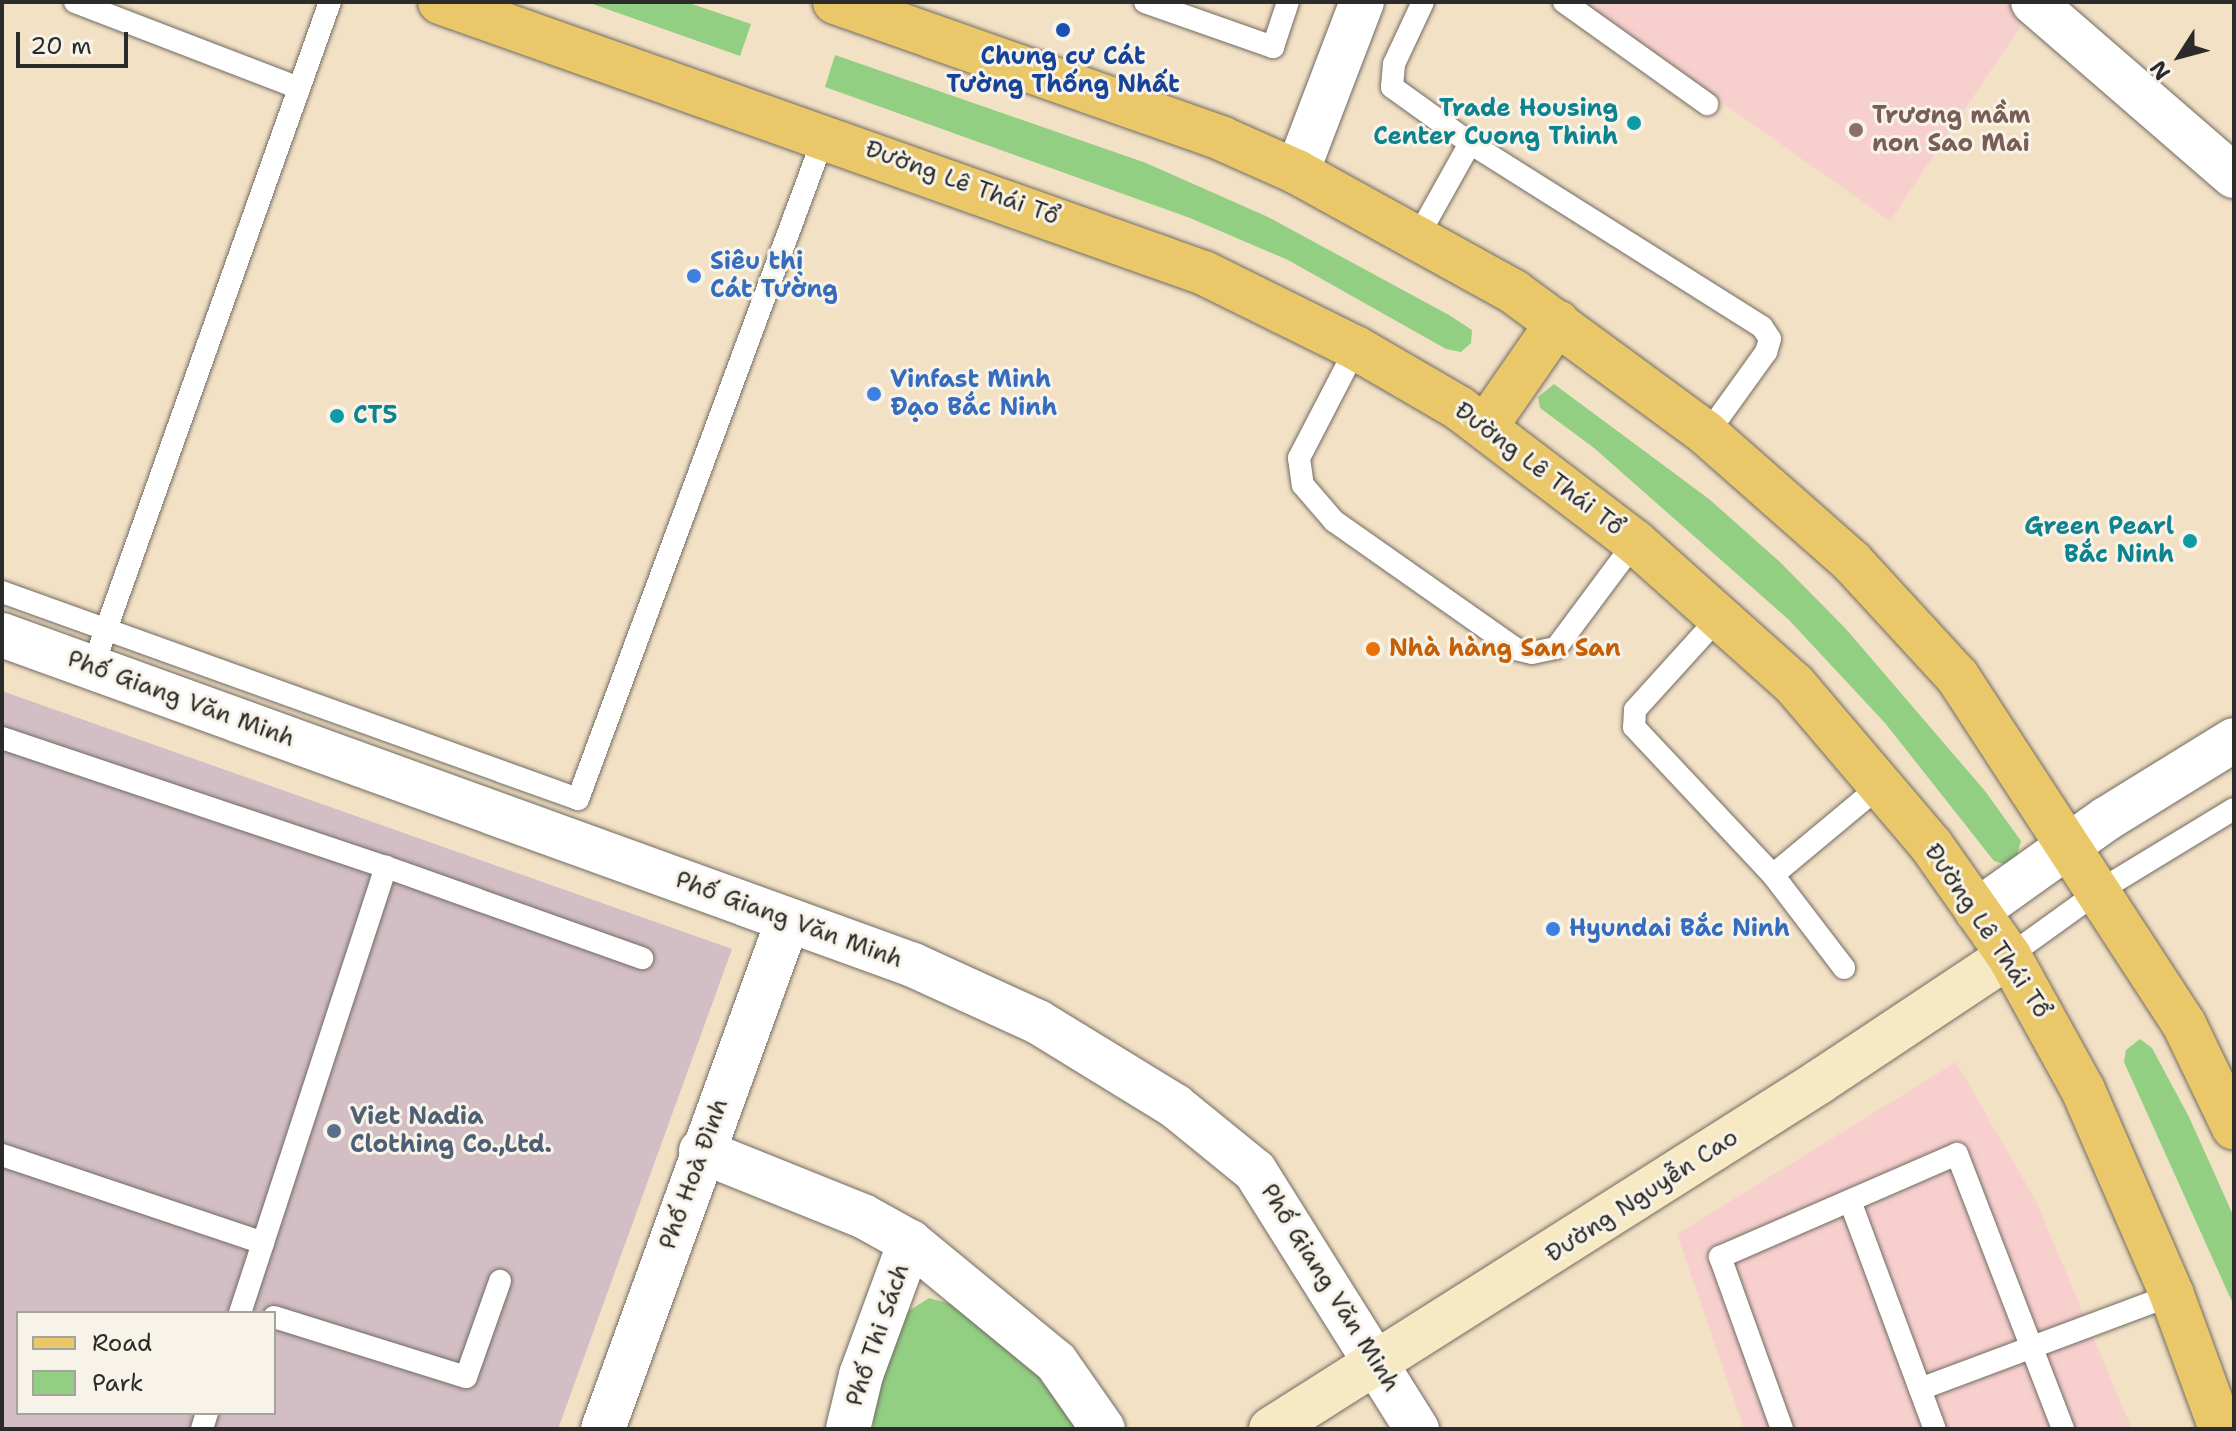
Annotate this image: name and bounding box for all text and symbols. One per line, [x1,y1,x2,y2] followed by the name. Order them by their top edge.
[20,16,132,66] scale bar
[2140,16,2220,96] north arrow
[1054,21,1072,39] marker: Chung cư Cát Tường Thống Nhất
[30,30,92,62] text: 20 m
[946,43,1180,99] place label: Chung cư Cát Tường Thống Nhất
[2143,55,2177,86] text: N
[1373,95,1618,151] place label: Trade Housing Center Cuong Thinh
[1872,102,2030,158] place label: Trương mầm non Sao Mai
[1625,114,1643,132] marker: Trade Housing Center Cuong Thinh
[1847,121,1865,139] marker: Trương mầm non Sao Mai
[861,135,1063,231] street label: Đường Lê Thái Tổ
[710,248,838,304] place label: Siêu thị Cát Tường
[685,267,703,285] marker: Siêu thị Cát Tường
[890,366,1057,422] place label: Vinfast Minh Đạo Bắc Ninh
[865,385,883,403] marker: Vinfast Minh Đạo Bắc Ninh
[1449,396,1629,542] street label: Đường Lê Thái Tổ
[353,402,398,430] place label: CT5
[328,407,346,425] marker: CT5
[2024,513,2174,569] place label: Green Pearl Bắc Ninh
[2181,532,2199,550] marker: Green Pearl Bắc Ninh
[1389,635,1621,663] place label: Nhà hàng San San
[1364,640,1382,658] marker: Nhà hàng San San
[63,644,299,754] street label: Phố Giang Văn Minh
[1918,838,2056,1024] street label: Đường Lê Thái Tổ
[671,865,907,975] street label: Phố Giang Văn Minh
[1569,915,1790,943] place label: Hyundai Bắc Ninh
[1544,920,1562,938] marker: Hyundai Bắc Ninh
[653,1095,735,1253] street label: Phố Hoà Đình
[350,1103,552,1159] place label: Viet Nadia Clothing Co.,Ltd.
[325,1122,343,1140] marker: Viet Nadia Clothing Co.,Ltd.
[1540,1123,1744,1269] street label: Đường Nguyễn Cao
[1254,1179,1406,1397] street label: Phố Giang Văn Minh
[840,1260,916,1410] street label: Phố Thi Sách
[16,1311,276,1415] legend
[92,1327,152,1359] text: Road
[92,1367,144,1399] text: Park

